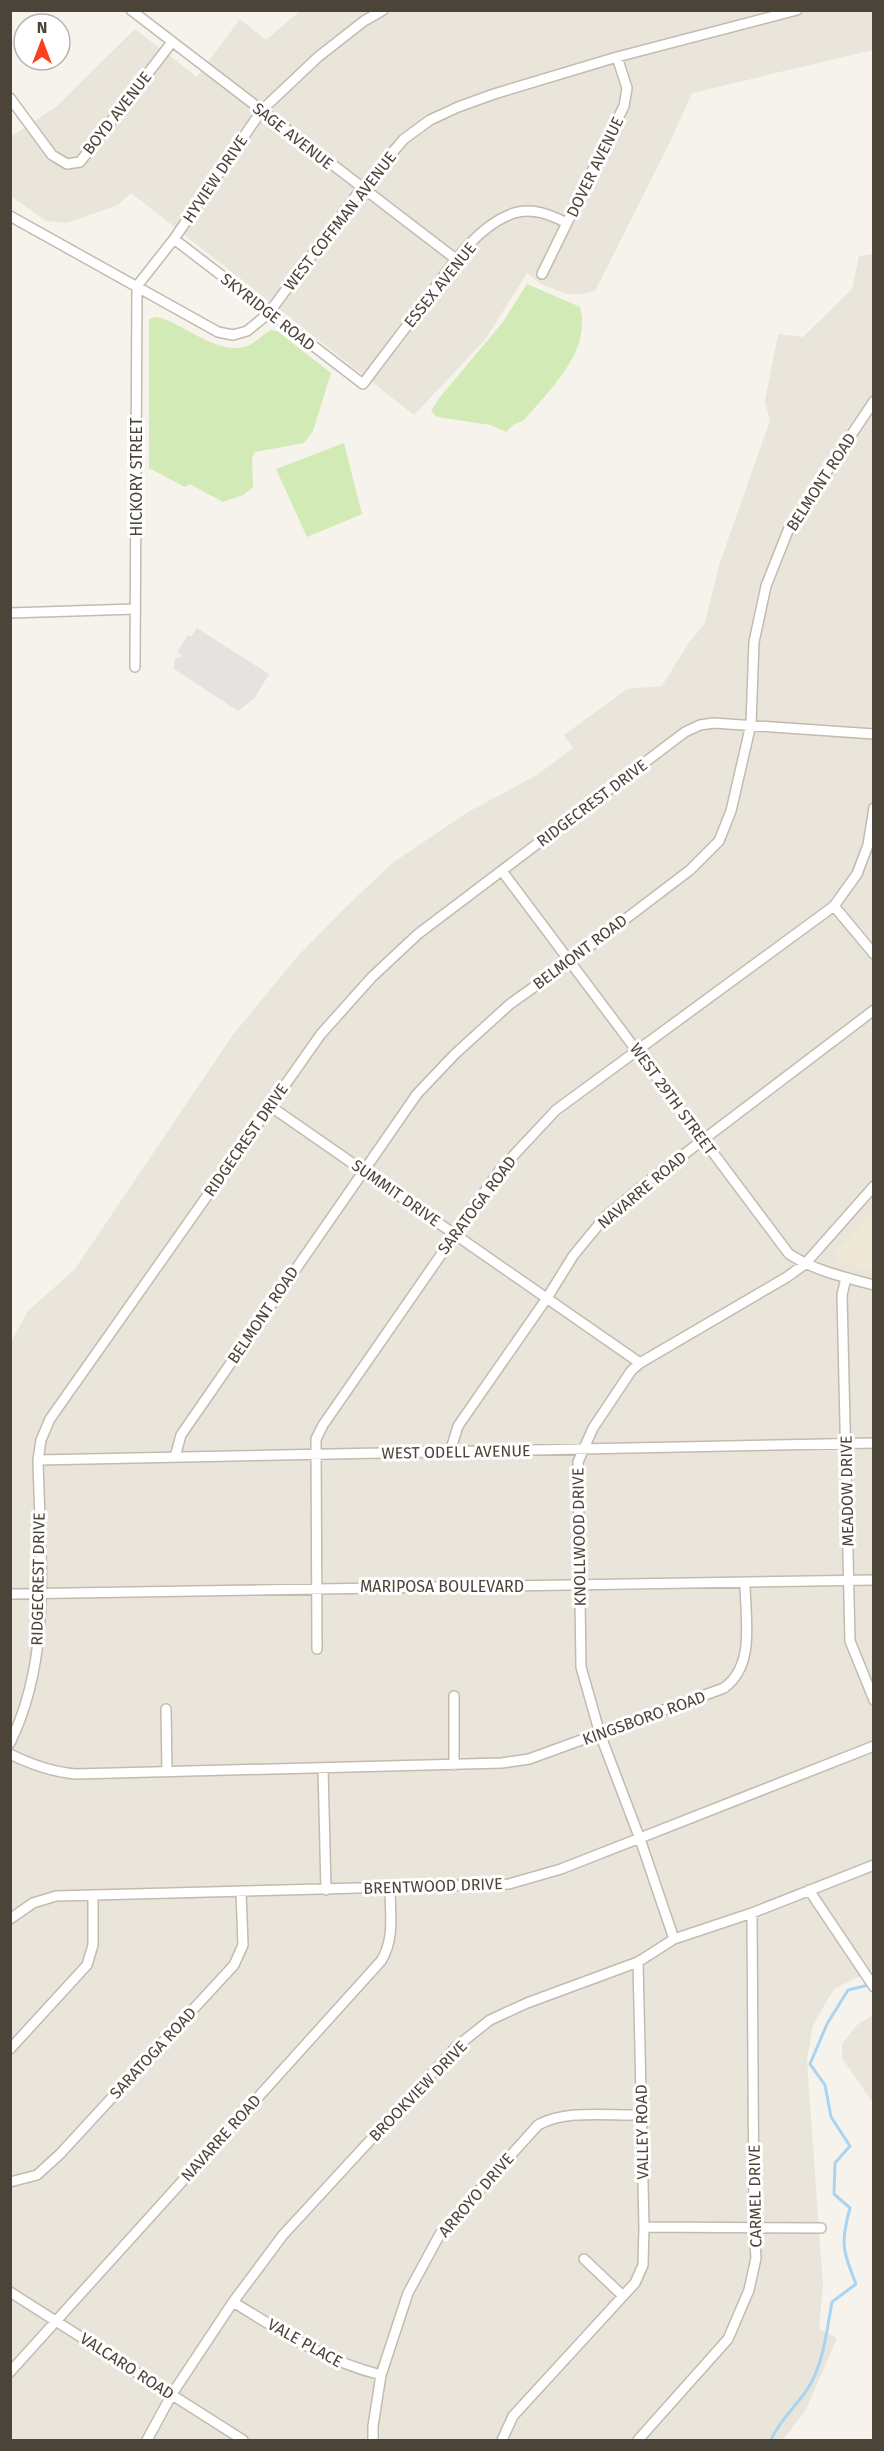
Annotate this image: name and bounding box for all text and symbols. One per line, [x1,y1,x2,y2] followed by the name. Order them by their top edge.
[12,12,72,72] north arrow
[37,18,47,37] text: N
[79,68,155,158] street label: BOYD AVENUE
[249,99,337,173] street label: SAGE AVENUE
[563,114,627,220] street label: DOVER AVENUE
[179,132,251,226] street label: HYVIEW DRIVE
[280,148,400,294] street label: WEST COFFMAN AVENUE
[400,239,480,331] street label: ESSEX AVENUE
[217,269,319,355] street label: SKYRIDGE ROAD
[127,417,146,536] street label: HICKORY STREET
[782,430,860,534] street label: BELMONT ROAD
[533,755,651,851] street label: RIDGECREST DRIVE
[529,910,631,994] street label: BELMONT ROAD
[626,1039,720,1159] street label: WEST 29TH STREET
[200,1080,292,1200] street label: RIDGECREST DRIVE
[594,1147,690,1233] street label: NAVARRE ROAD
[434,1152,520,1258] street label: SARATOGA ROAD
[348,1156,444,1230] street label: SUMMIT DRIVE
[224,1263,302,1367] street label: BELMONT ROAD
[837,1435,857,1547] street label: MEADOW DRIVE
[381,1441,531,1463] street label: WEST ODELL AVENUE
[568,1467,590,1607] street label: KNOLLWOOD DRIVE
[27,1512,49,1646] street label: RIDGECREST DRIVE
[360,1577,524,1596] street label: MARIPOSA BOULEVARD
[580,1687,708,1749] street label: KINGSBORO ROAD
[363,1874,503,1898] street label: BRENTWOOD DRIVE
[106,2003,200,2103] street label: SARATOGA ROAD
[365,2037,471,2145] street label: BROOKVIEW DRIVE
[632,2084,652,2180] street label: VALLEY ROAD
[177,2091,265,2185] street label: NAVARRE ROAD
[745,2144,765,2248] street label: CARMEL DRIVE
[434,2149,518,2241] street label: ARROYO DRIVE
[264,2315,346,2371] street label: VALE PLACE
[77,2329,177,2403] street label: VALCARO ROAD

